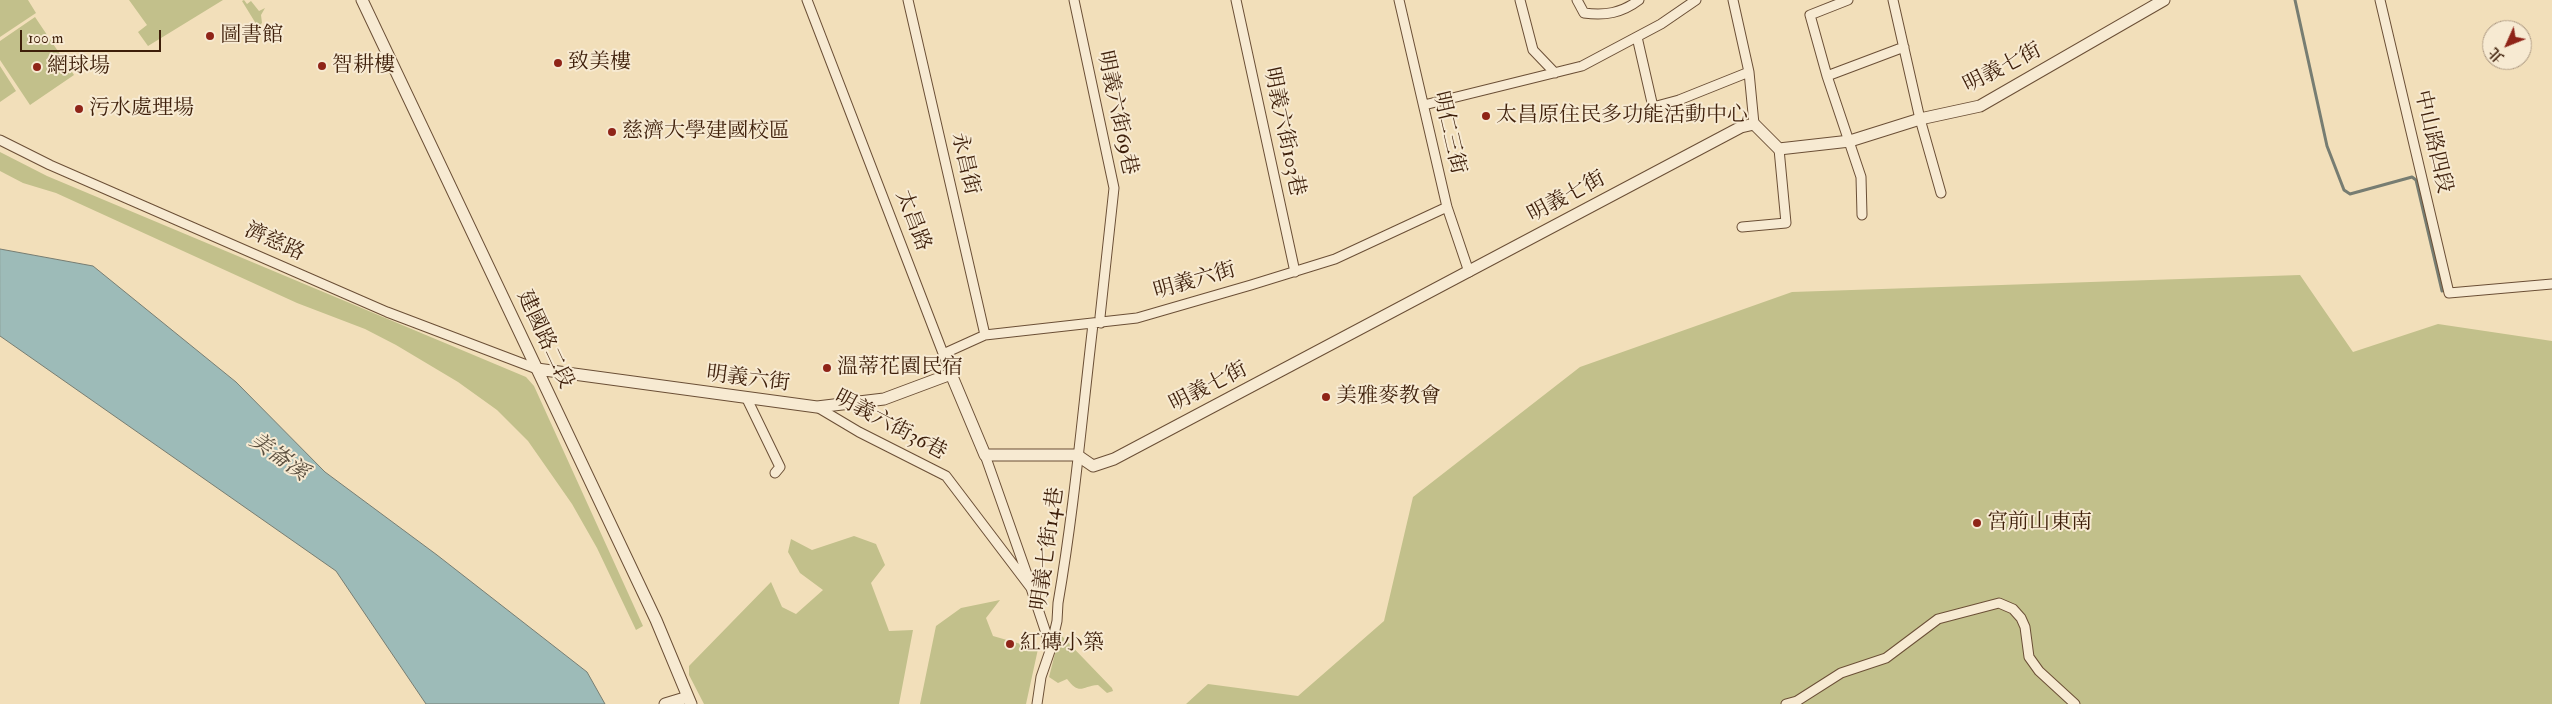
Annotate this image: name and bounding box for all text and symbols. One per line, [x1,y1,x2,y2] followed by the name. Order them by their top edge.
[22,20,164,52] scale bar
[2482,20,2532,70] north arrow
[220,23,283,49] place label: 圖書館
[28,29,63,48] text: 100 m
[204,30,216,42] marker: 圖書館
[1960,39,2046,99] street label: 明義七街
[2486,44,2508,66] text: 北
[1091,49,1141,177] street label: 明義六街69巷
[568,50,631,76] place label: 致美樓
[332,53,395,79] place label: 智耕樓
[47,54,110,80] place label: 網球場
[552,57,564,69] marker: 致美樓
[316,60,328,72] marker: 智耕樓
[31,61,43,73] marker: 網球場
[1257,65,1309,199] street label: 明義六街103巷
[2408,88,2456,196] street label: 中山路四段
[1426,89,1470,177] street label: 明仁三街
[89,96,194,122] place label: 污水處理場
[73,103,85,115] marker: 污水處理場
[1496,103,1748,129] place label: 太昌原住民多功能活動中心
[1480,110,1492,122] marker: 太昌原住民多功能活動中心
[622,119,790,145] place label: 慈濟大學建國校區
[606,126,618,138] marker: 慈濟大學建國校區
[945,130,983,198] street label: 永昌街
[1524,167,1610,229] street label: 明義七街
[889,187,935,255] street label: 太昌路
[240,219,308,267] street label: 濟慈路
[1151,258,1239,306] street label: 明義六街
[510,287,578,393] street label: 建國路二段
[837,355,963,381] place label: 溫蒂花園民宿
[1166,358,1252,418] street label: 明義七街
[705,362,791,398] street label: 明義六街
[821,362,833,374] marker: 溫蒂花園民宿
[1336,384,1441,410] place label: 美雅麥教會
[830,386,950,466] street label: 明義六街36巷
[1320,391,1332,403] marker: 美雅麥教會
[243,428,313,488] water label: 美崙溪
[1028,486,1070,612] street label: 明義七街14巷
[1987,510,2092,536] place label: 宮前山東南
[1971,517,1983,529] marker: 宮前山東南
[1020,631,1104,657] place label: 紅磚小築
[1004,638,1016,650] marker: 紅磚小築

